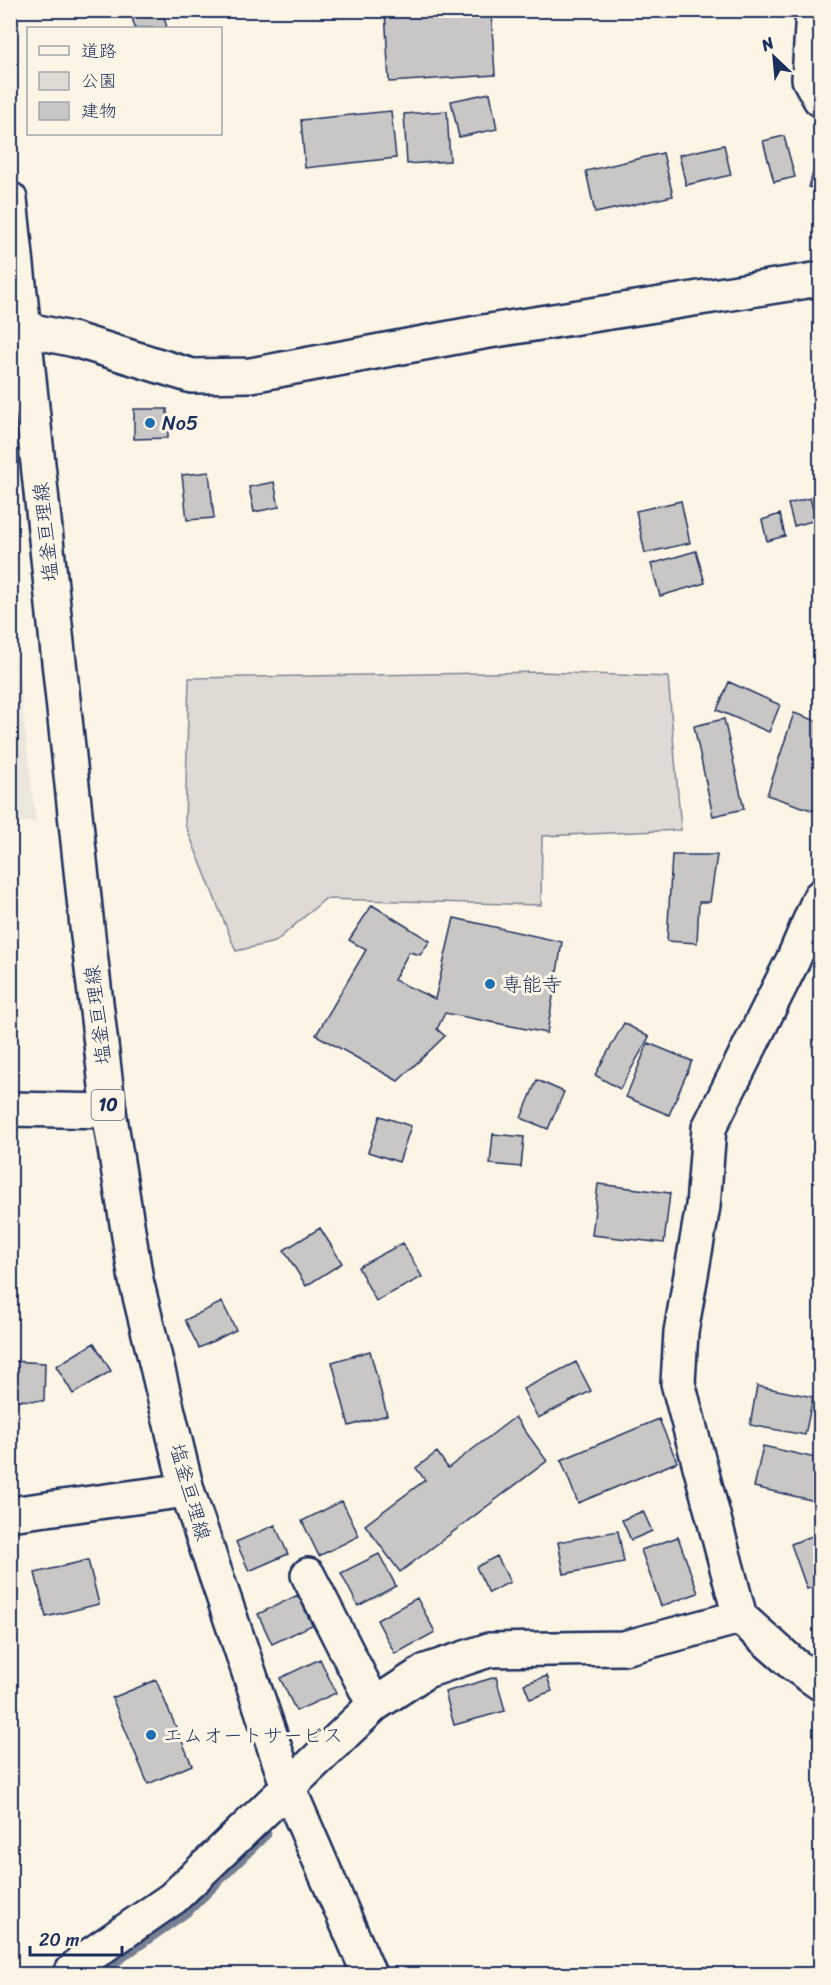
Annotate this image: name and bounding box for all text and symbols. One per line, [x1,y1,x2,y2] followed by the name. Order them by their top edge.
[27,27,222,135] legend
[744,27,804,87] north arrow
[755,28,780,60] text: N
[81,35,117,67] text: 道路
[81,65,117,97] text: 公園
[81,95,117,127] text: 建物
[162,406,198,441] place label: No5
[143,416,157,430] marker: No5
[23,480,69,584] street label: 塩釜亘理線
[75,963,121,1067] street label: 塩釜亘理線
[502,967,562,1002] place label: 専能寺
[483,977,497,991] marker: 専能寺
[92,1090,124,1120] road number: 10
[159,1439,221,1545] street label: 塩釜亘理線
[163,1718,343,1753] place label: エムオートサービス
[144,1728,158,1742] marker: エムオートサービス
[30,1919,122,1957] scale bar
[39,1924,79,1956] text: 20 m

